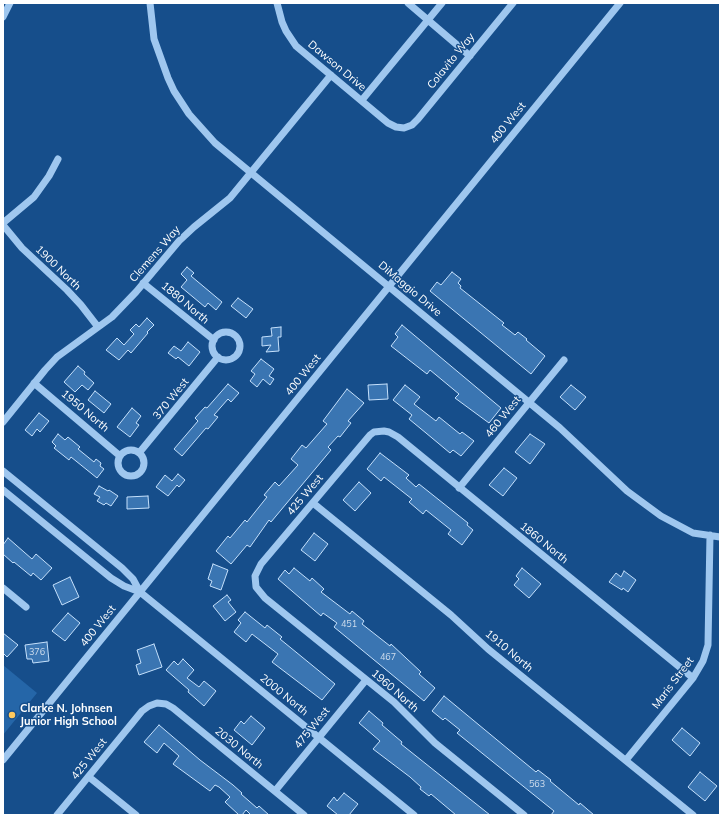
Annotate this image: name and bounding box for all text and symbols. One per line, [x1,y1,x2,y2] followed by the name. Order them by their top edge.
[424,30,478,92] street label: Colavito Way
[305,38,369,94] street label: Dawson Drive
[487,100,529,146] street label: 400 West
[127,223,183,285] street label: Clemens Way
[32,243,84,293] street label: 1900 North
[376,259,444,319] street label: DiMaggio Drive
[158,279,212,327] street label: 1880 North
[282,352,324,398] street label: 400 West
[150,376,192,422] street label: 370 West
[58,387,112,435] street label: 1950 North
[482,394,524,440] street label: 460 West
[284,472,326,518] street label: 425 West
[517,520,571,566] street label: 1860 North
[77,603,119,649] street label: 400 West
[341,619,357,629] house number: 451
[482,627,536,675] street label: 1910 North
[29,647,45,657] house number: 376
[380,652,396,662] house number: 467
[649,655,697,711] street label: Maris Street
[369,667,421,715] street label: 1960 North
[257,672,311,718] street label: 2000 North
[20,702,117,728] place label: Clarke N. Johnsen Junior High School
[291,705,333,751] street label: 475 West
[7,710,17,720] marker: Clarke N. Johnsen Junior High School
[212,725,266,771] street label: 2030 North
[68,736,110,782] street label: 425 West
[529,779,545,789] house number: 563

